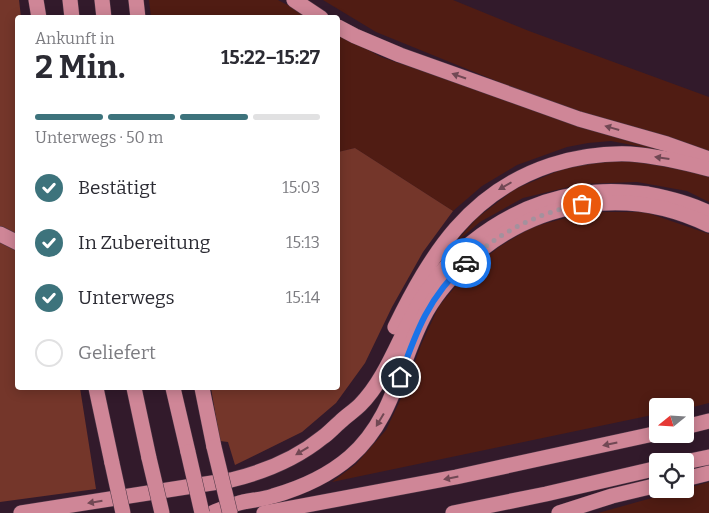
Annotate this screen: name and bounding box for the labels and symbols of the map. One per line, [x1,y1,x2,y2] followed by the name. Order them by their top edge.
[451,72,466,79] one-way arrow
[605,124,620,132] one-way arrow
[653,153,669,161] one-way arrow
[499,182,512,191] one-way arrow
[561,183,603,225] pin
[441,238,491,288] courier
[379,356,421,398] pin
[649,398,694,442] north arrow
[376,413,385,426] one-way arrow
[602,440,618,448] one-way arrow
[295,447,308,456] one-way arrow
[443,475,459,483] one-way arrow
[87,498,103,506] one-way arrow

